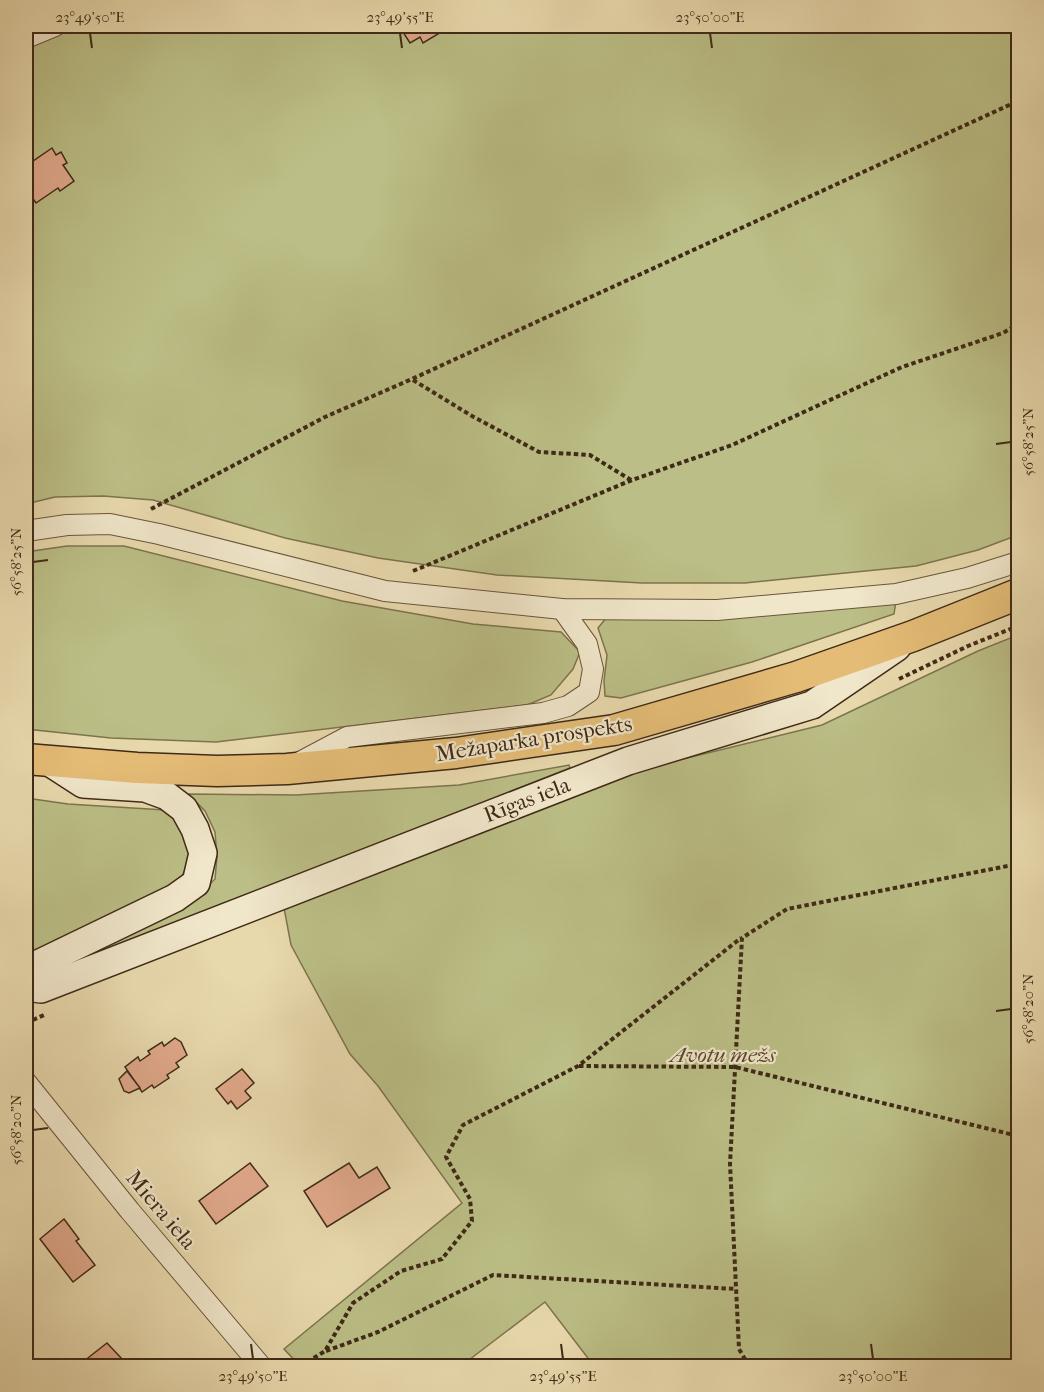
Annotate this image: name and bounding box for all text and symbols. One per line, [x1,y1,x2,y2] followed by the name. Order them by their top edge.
[56,8,124,26] text: 23°49'50"E
[366,8,434,26] text: 23°49'55"E
[676,8,744,26] text: 23°50'00"E
[1019,407,1037,476] text: 56°58'25"N
[7,527,25,596] text: 56°58'25"N
[434,711,634,767] street label: Mežaparka prospekts
[480,771,575,828] street label: Rīgas iela
[1019,973,1037,1044] text: 56°58'20"N
[667,1042,777,1068] park label: Avotu mežs
[7,1094,25,1165] text: 56°58'20"N
[121,1165,202,1255] street label: Miera iela
[219,1367,287,1385] text: 23°49'50"E
[529,1367,597,1385] text: 23°49'55"E
[839,1367,907,1385] text: 23°50'00"E

